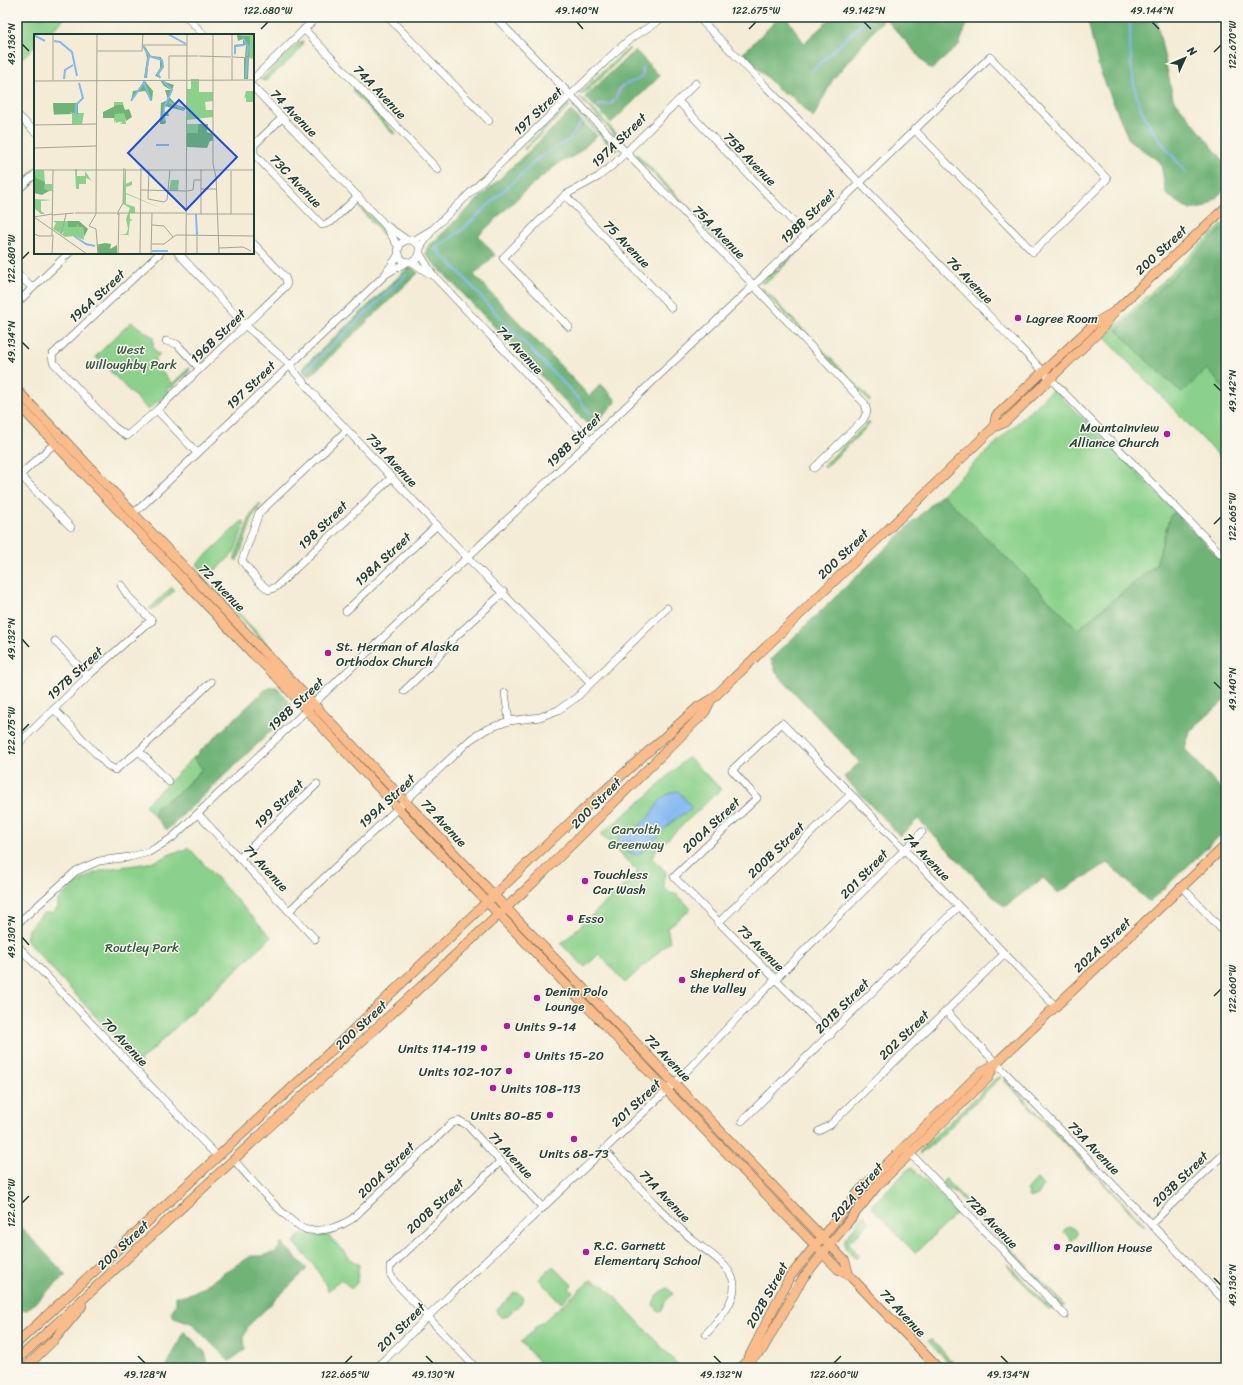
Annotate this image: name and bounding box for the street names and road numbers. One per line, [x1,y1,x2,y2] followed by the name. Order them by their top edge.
[348,59,412,125] street label: 74A Avenue
[508,81,569,141] street label: 197 Street
[265,83,323,143] street label: 74 Avenue
[586,107,653,173] street label: 197A Street
[718,126,782,192] street label: 75B Avenue
[264,149,328,213] street label: 73C Avenue
[775,183,842,249] street label: 198B Street
[687,199,751,265] street label: 75A Avenue
[598,214,656,274] street label: 75 Avenue
[1129,219,1193,281] street label: 200 Street
[941,251,999,309] street label: 76 Avenue
[63,263,131,328] street label: 196A Street
[185,303,252,369] street label: 196B Street
[491,320,549,380] street label: 74 Avenue
[221,355,282,415] street label: 197 Street
[541,407,608,473] street label: 198B Street
[360,427,424,493] street label: 73A Avenue
[293,494,354,555] street label: 198 Street
[812,523,875,585] street label: 200 Street
[349,526,417,592] street label: 198A Street
[193,558,251,618] street label: 72 Avenue
[41,640,109,705] street label: 197B Street
[262,671,330,737] street label: 198B Street
[353,768,421,834] street label: 199A Street
[565,771,628,834] street label: 200 Street
[248,773,310,834] street label: 199 Street
[676,791,746,859] street label: 200A Street
[415,793,473,853] street label: 72 Avenue
[742,816,811,884] street label: 200B Street
[898,827,956,887] street label: 74 Avenue
[238,839,294,897] street label: 71 Avenue
[834,843,894,904] street label: 201 Street
[1067,911,1137,978] street label: 202A Street
[732,919,790,977] street label: 73 Avenue
[809,972,876,1039] street label: 201B Street
[329,994,393,1056] street label: 200 Street
[873,1004,936,1066] street label: 202 Street
[96,1012,154,1072] street label: 70 Avenue
[639,1028,697,1088] street label: 72 Avenue
[605,1073,667,1133] street label: 201 Street
[1062,1116,1126,1180] street label: 73A Avenue
[483,1126,539,1184] street label: 71 Avenue
[352,1136,421,1204] street label: 200A Street
[1146,1145,1215,1212] street label: 203B Street
[824,1156,890,1227] street label: 202A Street
[634,1164,696,1228] street label: 71A Avenue
[400,1172,470,1239] street label: 200B Street
[960,1190,1024,1254] street label: 72B Avenue
[91,1214,155,1276] street label: 200 Street
[739,1257,795,1332] street label: 202B Street
[874,1283,932,1343] street label: 72 Avenue
[371,1296,432,1357] street label: 201 Street

